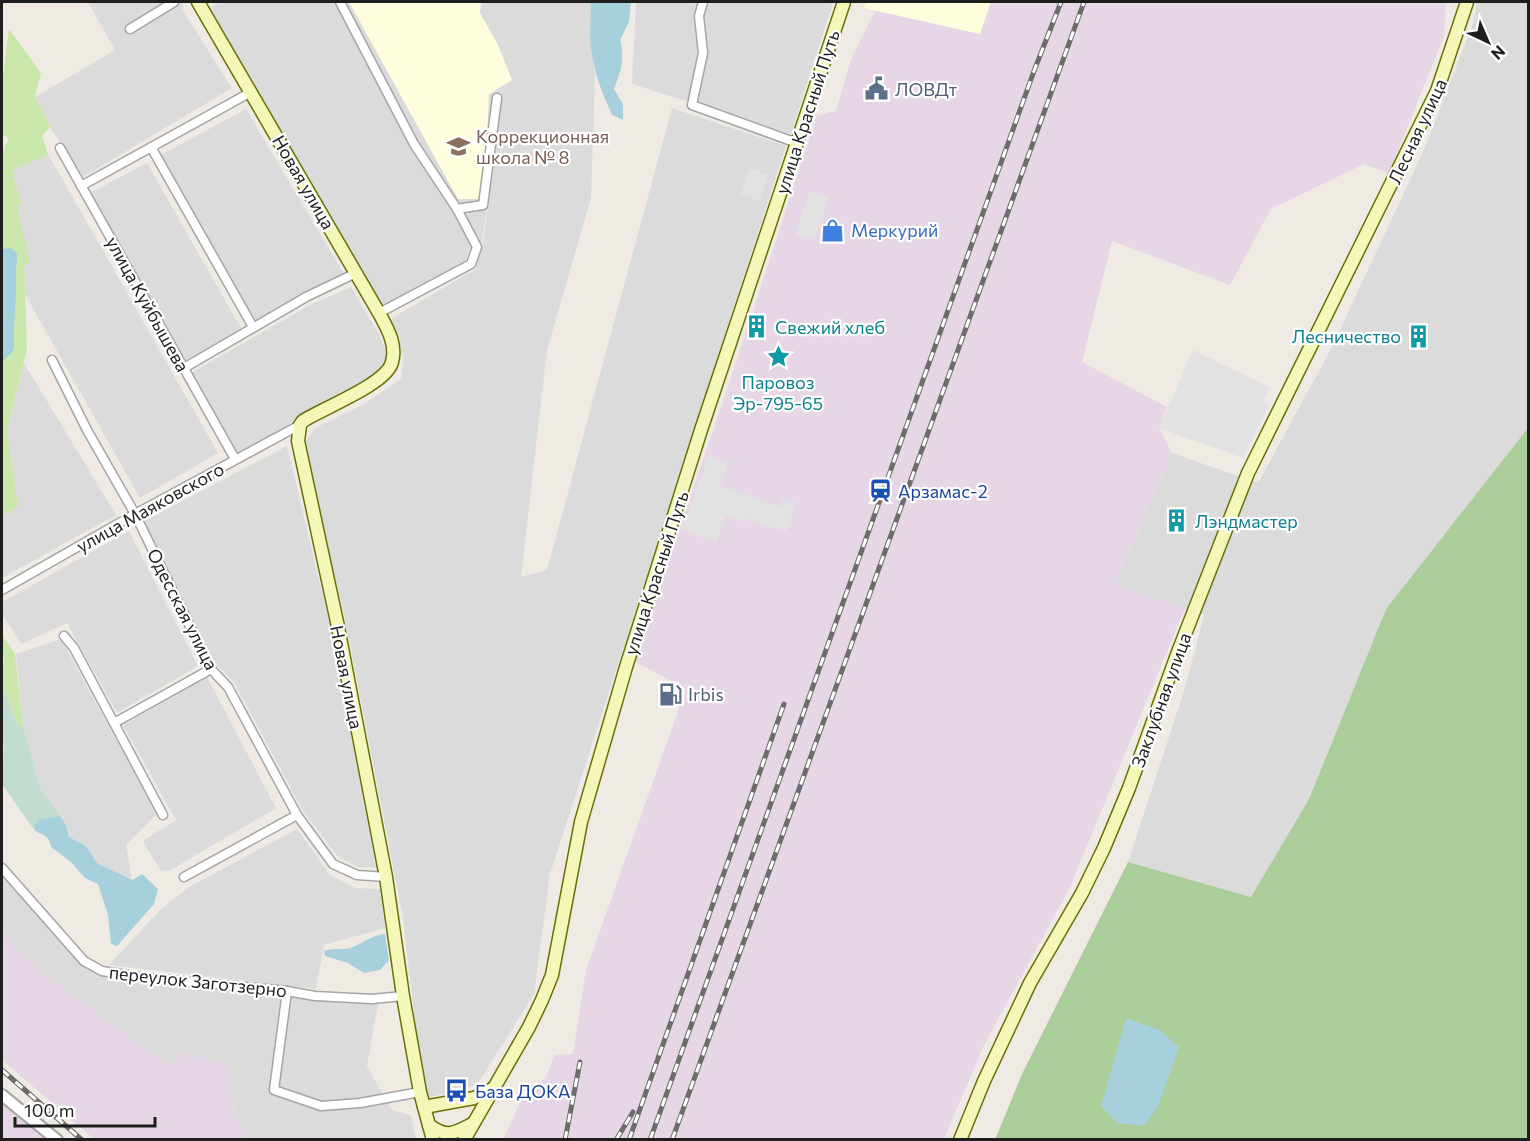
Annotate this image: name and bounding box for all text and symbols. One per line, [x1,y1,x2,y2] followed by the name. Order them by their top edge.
[1458,12,1518,72] north arrow
[770,27,844,197] street label: улица Красный Путь
[1488,42,1510,64] text: N
[1383,75,1451,187] street label: Лесная улица
[864,76,890,102] public building icon: ЛОВДт
[895,78,958,100] place label: ЛОВДт
[476,125,609,168] place label: Коррекционная школа № 8
[268,131,340,233] street label: Новая улица
[445,133,471,159] school or university icon: Коррекционная школа № 8
[820,217,846,243] shop icon: Меркурий
[851,219,938,241] place label: Меркурий
[102,233,194,375] street label: улица Куйбышева
[744,314,770,340] building icon: Свежий хлеб
[775,316,885,338] place label: Свежий хлеб
[1406,323,1432,349] building icon: Лесничество
[1292,325,1401,347] place label: Лесничество
[765,343,791,369] place icon: Паровоз Эр-795-65
[733,371,823,414] place label: Паровоз Эр-795-65
[72,457,228,557] street label: улица Маяковского
[867,478,893,504] station icon: Арзамас-2
[898,480,988,502] place label: Арзамас-2
[619,488,693,658] street label: улица Красный Путь
[1164,508,1190,534] building icon: Лэндмастер
[1195,510,1298,532] place label: Лэндмастер
[143,545,223,673] street label: Одесская улица
[326,623,368,731] street label: Новая улица
[1126,630,1196,770] street label: Заклубная улица
[657,681,683,707] fuel station icon: Irbis
[688,683,724,705] place label: Irbis
[108,961,288,1001] street label: переулок Заготзерно
[444,1078,470,1104] bus stop icon: База ДОКА
[475,1080,570,1102] place label: База ДОКА
[15,1090,154,1128] scale bar
[24,1099,74,1121] text: 100 m

